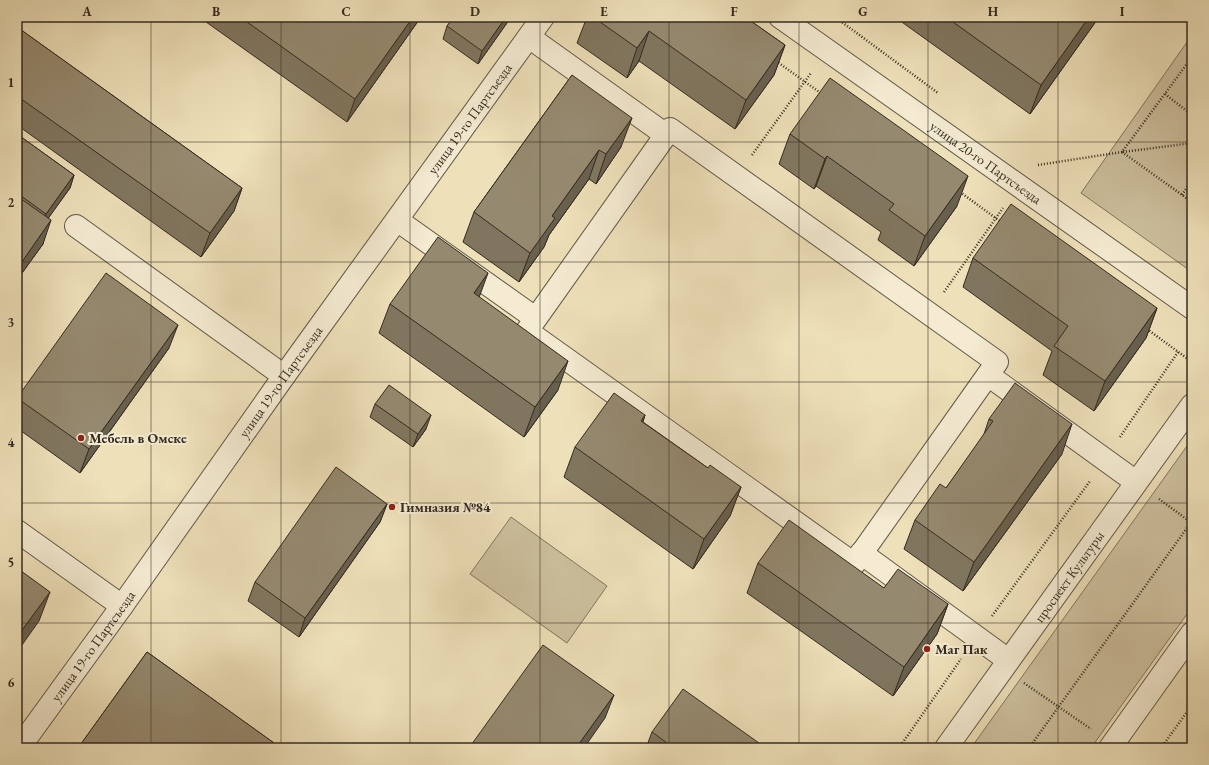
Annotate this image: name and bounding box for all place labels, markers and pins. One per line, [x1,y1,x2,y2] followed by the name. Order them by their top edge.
[89,429,187,447] place label: Мебель в Омске
[76,433,86,443] marker: Мебель в Омске
[400,498,491,516] place label: Гимназия №84
[387,502,397,512] marker: Гимназия №84
[935,640,988,658] place label: Маг Пак
[922,644,932,654] marker: Маг Пак

